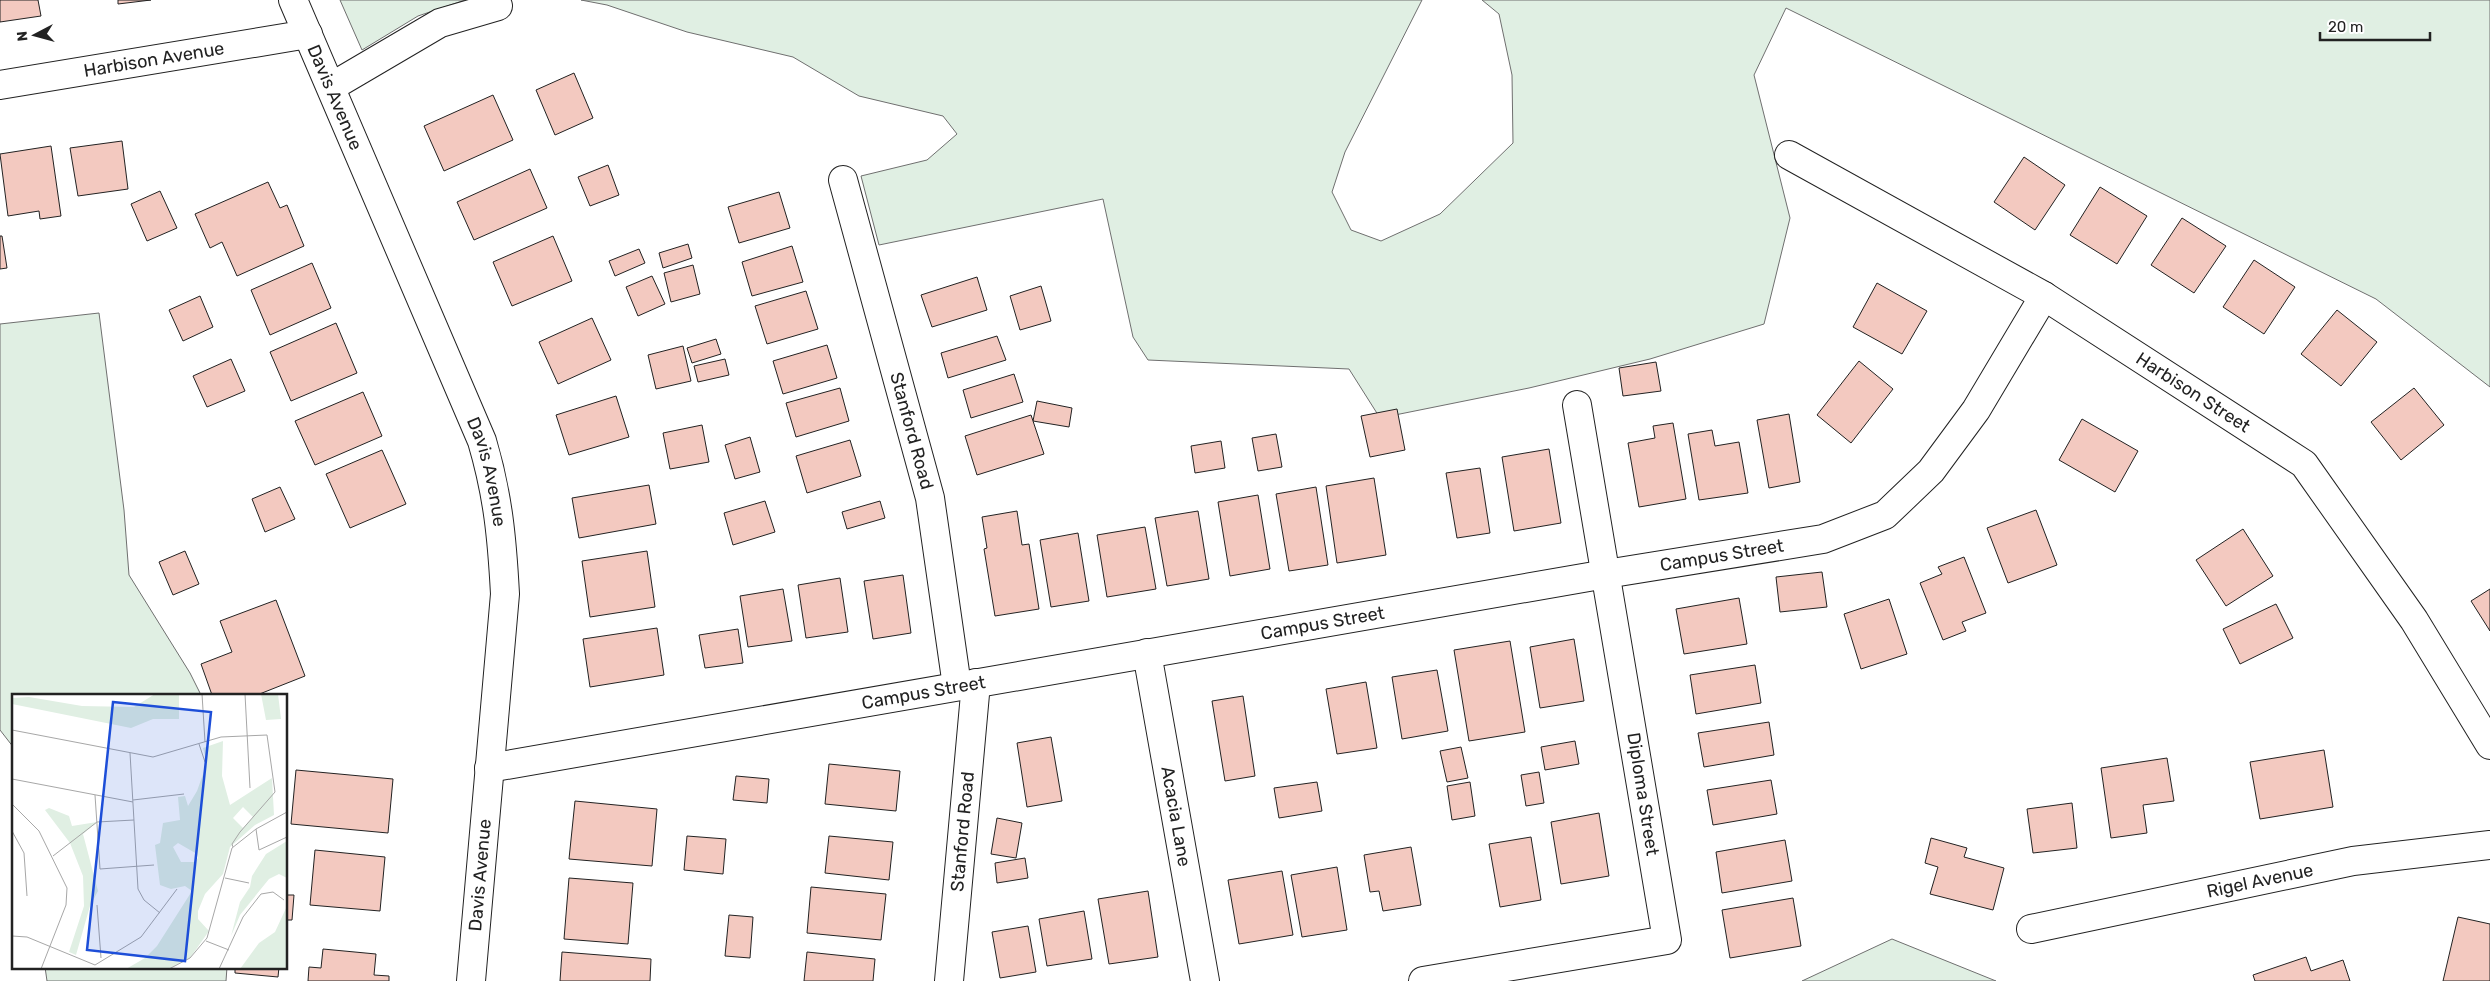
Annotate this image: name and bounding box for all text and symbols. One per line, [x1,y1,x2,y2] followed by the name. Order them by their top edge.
[10,10,60,60] north arrow
[2320,10,2430,42] scale bar
[2328,18,2363,36] text: 20 m
[14,30,32,42] text: N
[82,37,226,82] street label: Harbison Avenue
[302,41,367,154] street label: Davis Avenue
[2132,347,2254,437] street label: Harbison Street
[885,370,938,492] street label: Stanford Road
[462,414,511,528] street label: Davis Avenue
[1658,534,1785,576] street label: Campus Street
[1259,602,1386,645] street label: Campus Street
[860,671,987,714] street label: Campus Street
[12,694,288,968] inset map
[1622,731,1664,857] street label: Diploma Street
[1156,765,1196,868] street label: Acacia Lane
[946,771,979,893] street label: Stanford Road
[464,818,496,932] street label: Davis Avenue
[2205,859,2315,903] street label: Rigel Avenue

